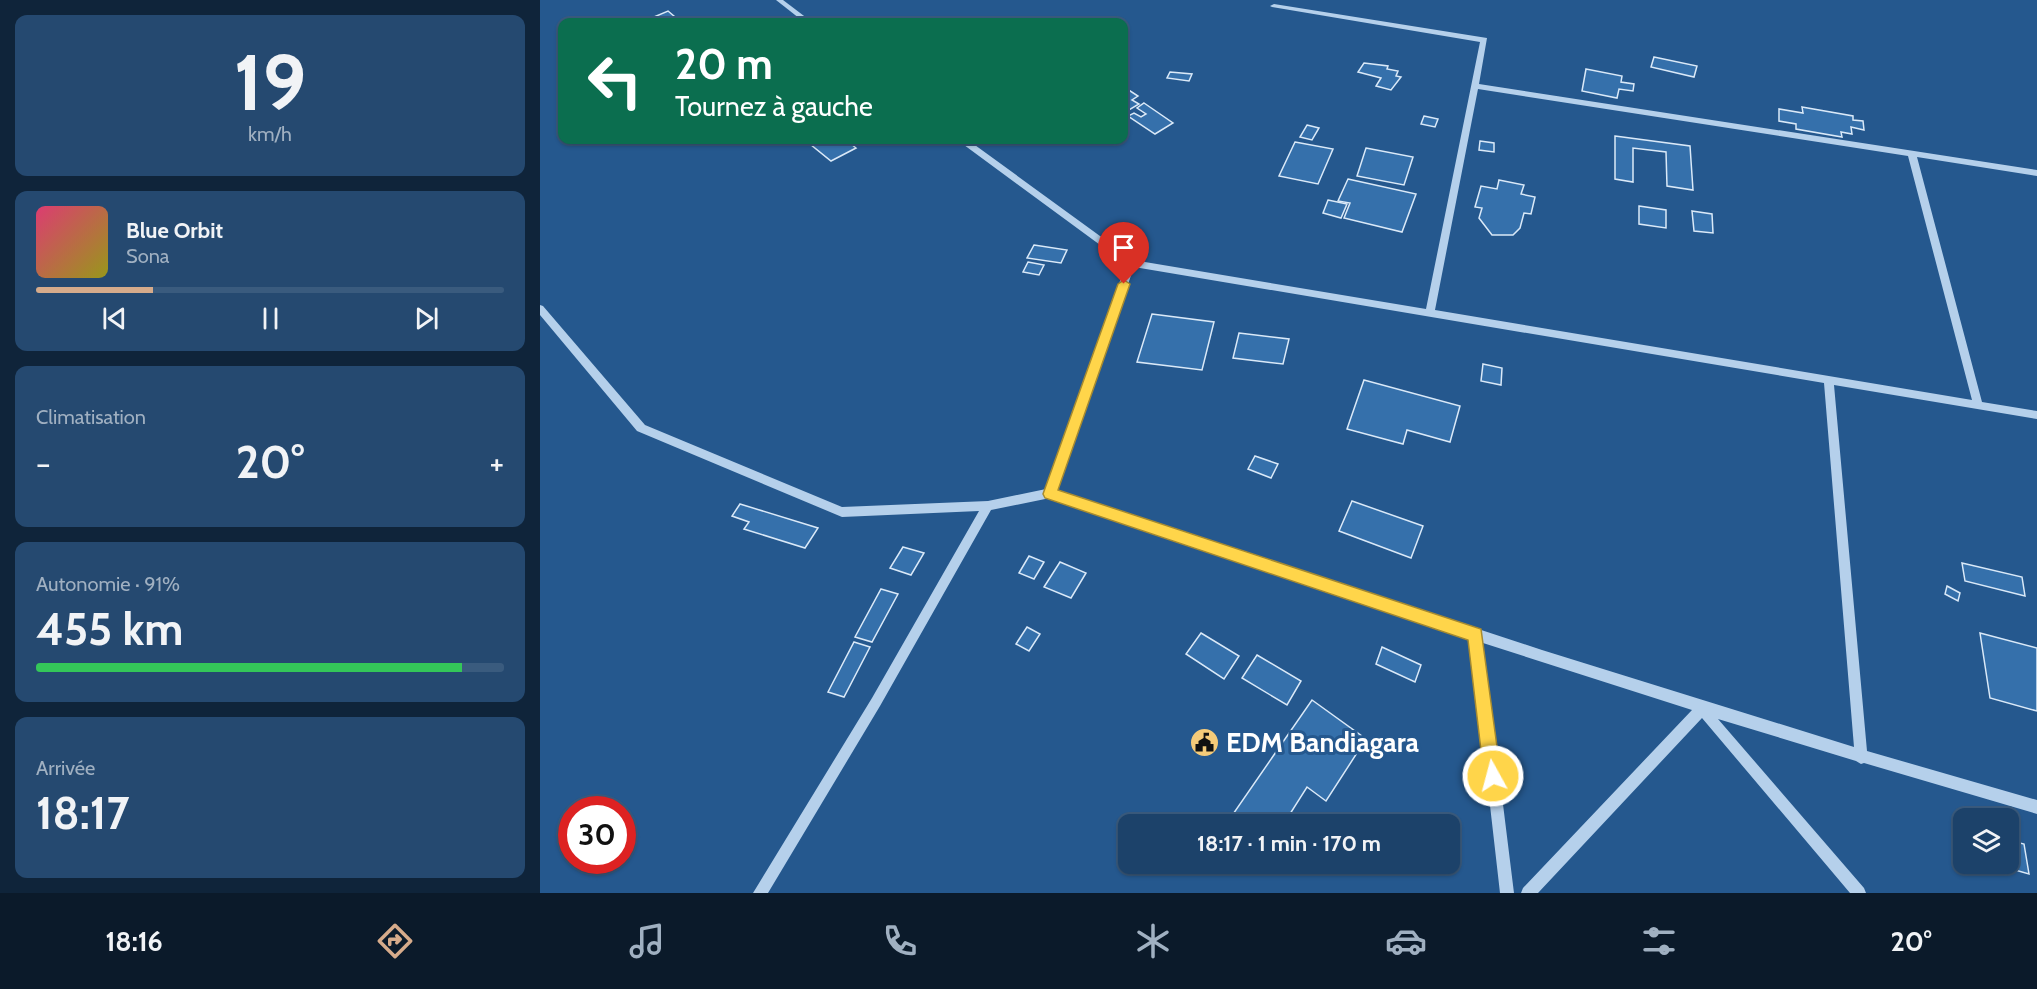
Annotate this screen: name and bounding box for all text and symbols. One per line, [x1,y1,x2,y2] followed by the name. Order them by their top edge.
[234,35,306,130] text: 19
[675,38,773,90] text: 20 m
[576,42,654,120] icon: left
[675,90,873,123] text: Tournez à gauche
[248,122,292,146] text: km/h
[126,217,223,244] text: Blue Orbit
[1098,222,1149,284] pin
[1107,231,1140,264] icon: arrive
[126,244,169,268] text: Sona
[98,302,131,335] icon: previous
[254,302,287,335] icon: pause
[410,302,443,335] icon: next
[36,405,146,429] text: Climatisation
[236,435,304,489] text: 20°
[36,443,51,483] text: −
[489,443,504,483] text: +
[36,572,180,596] text: Autonomie · 91%
[36,602,183,656] text: 455 km
[1226,726,1419,759] place label: EDM Bandiagara
[1189,727,1221,759] public building icon: EDM Bandiagara
[1461,744,1525,808] position arrow
[36,756,95,780] text: Arrivée
[36,786,129,840] text: 18:17
[558,796,636,874] speed limit sign: 30
[1953,808,2019,874] map controls
[1953,808,2019,874] button: layers
[1197,830,1381,857] text: 18:17 · 1 min · 170 m
[374,920,416,962] icon: directions
[626,920,668,962] icon: music
[879,920,921,962] icon: phone
[1132,920,1174,962] icon: climate
[1385,920,1427,962] icon: car
[1638,920,1680,962] icon: filters
[105,925,163,958] text: 18:16
[1890,925,1932,958] text: 20°

